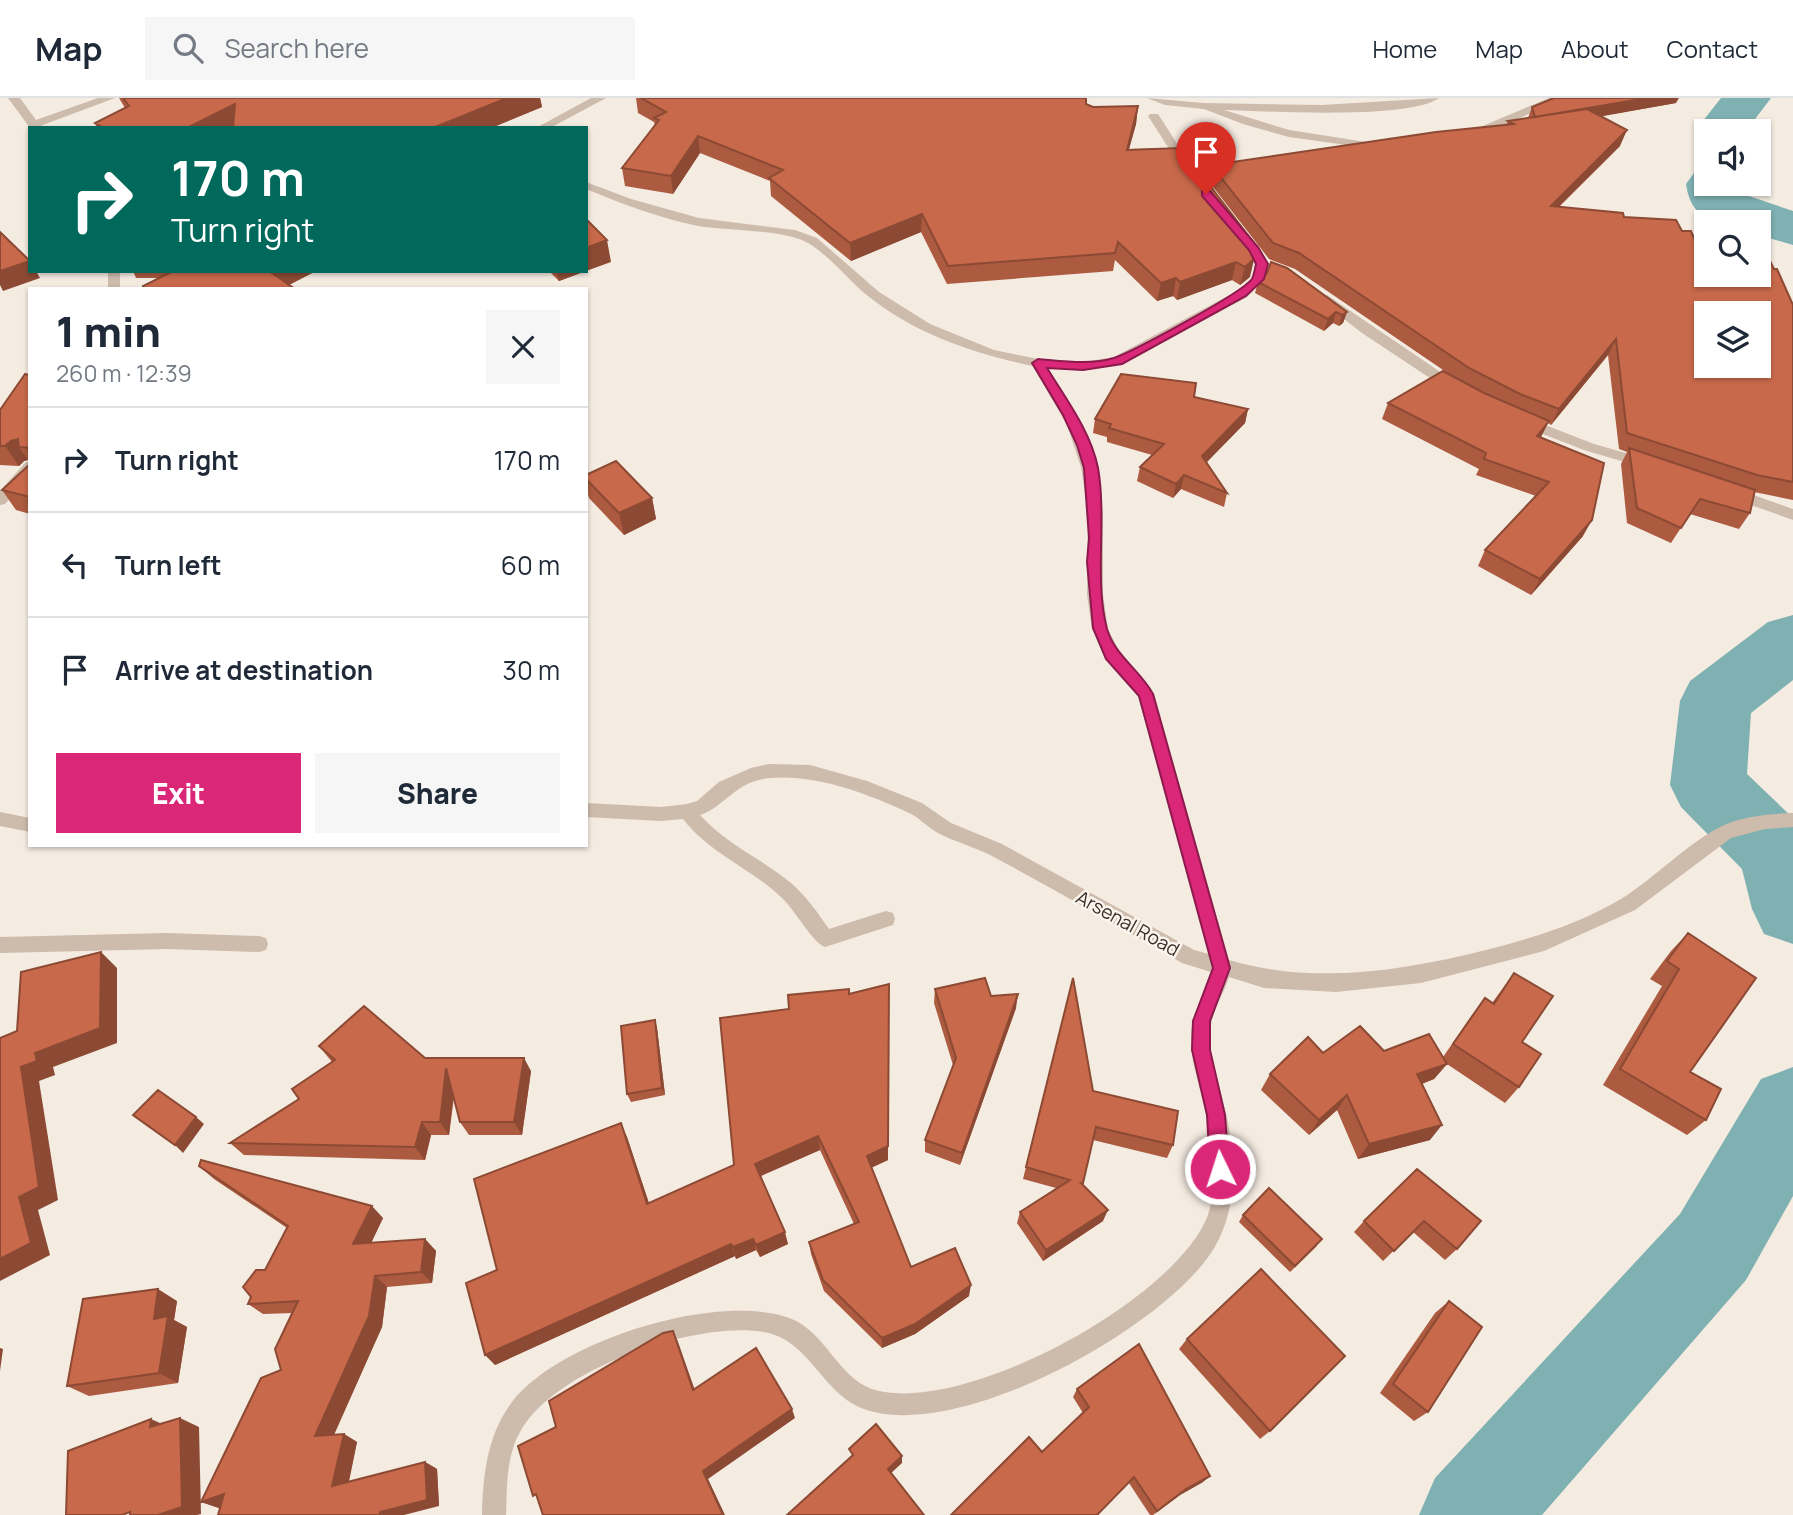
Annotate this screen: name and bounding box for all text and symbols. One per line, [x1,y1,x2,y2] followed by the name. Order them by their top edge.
[145,17,635,80] search box
[35,26,103,71] text: Map
[169,29,207,67] icon: search
[225,30,369,66] text: Search here
[1372,32,1437,65] text: Home
[1475,32,1523,65] text: Map
[1561,32,1629,65] text: About
[1667,32,1758,65] text: Contact
[1694,119,1771,378] map controls
[1694,119,1771,196] button: sound
[1176,122,1236,194] pin
[1187,133,1225,171] icon: arrive
[171,144,305,211] text: 170 m
[56,154,147,245] icon: right
[171,208,314,252] text: Turn right
[1694,210,1771,287] button: search
[1694,301,1771,378] button: layers
[56,302,161,360] text: 1 min
[486,310,560,384] button: close
[56,357,192,389] text: 260 m · 12:39
[56,441,94,479] icon: right
[115,442,239,478] text: Turn right
[494,442,560,478] text: 170 m
[56,546,94,584] icon: left
[115,547,222,583] text: Turn left
[501,547,560,583] text: 60 m
[56,651,94,689] icon: arrive
[115,652,373,688] text: Arrive at destination
[503,652,560,688] text: 30 m
[56,753,301,833] button: Exit
[315,753,560,833] button: Share
[1072,884,1184,962] street label: Arsenal Road
[1183,1132,1257,1206] position arrow

